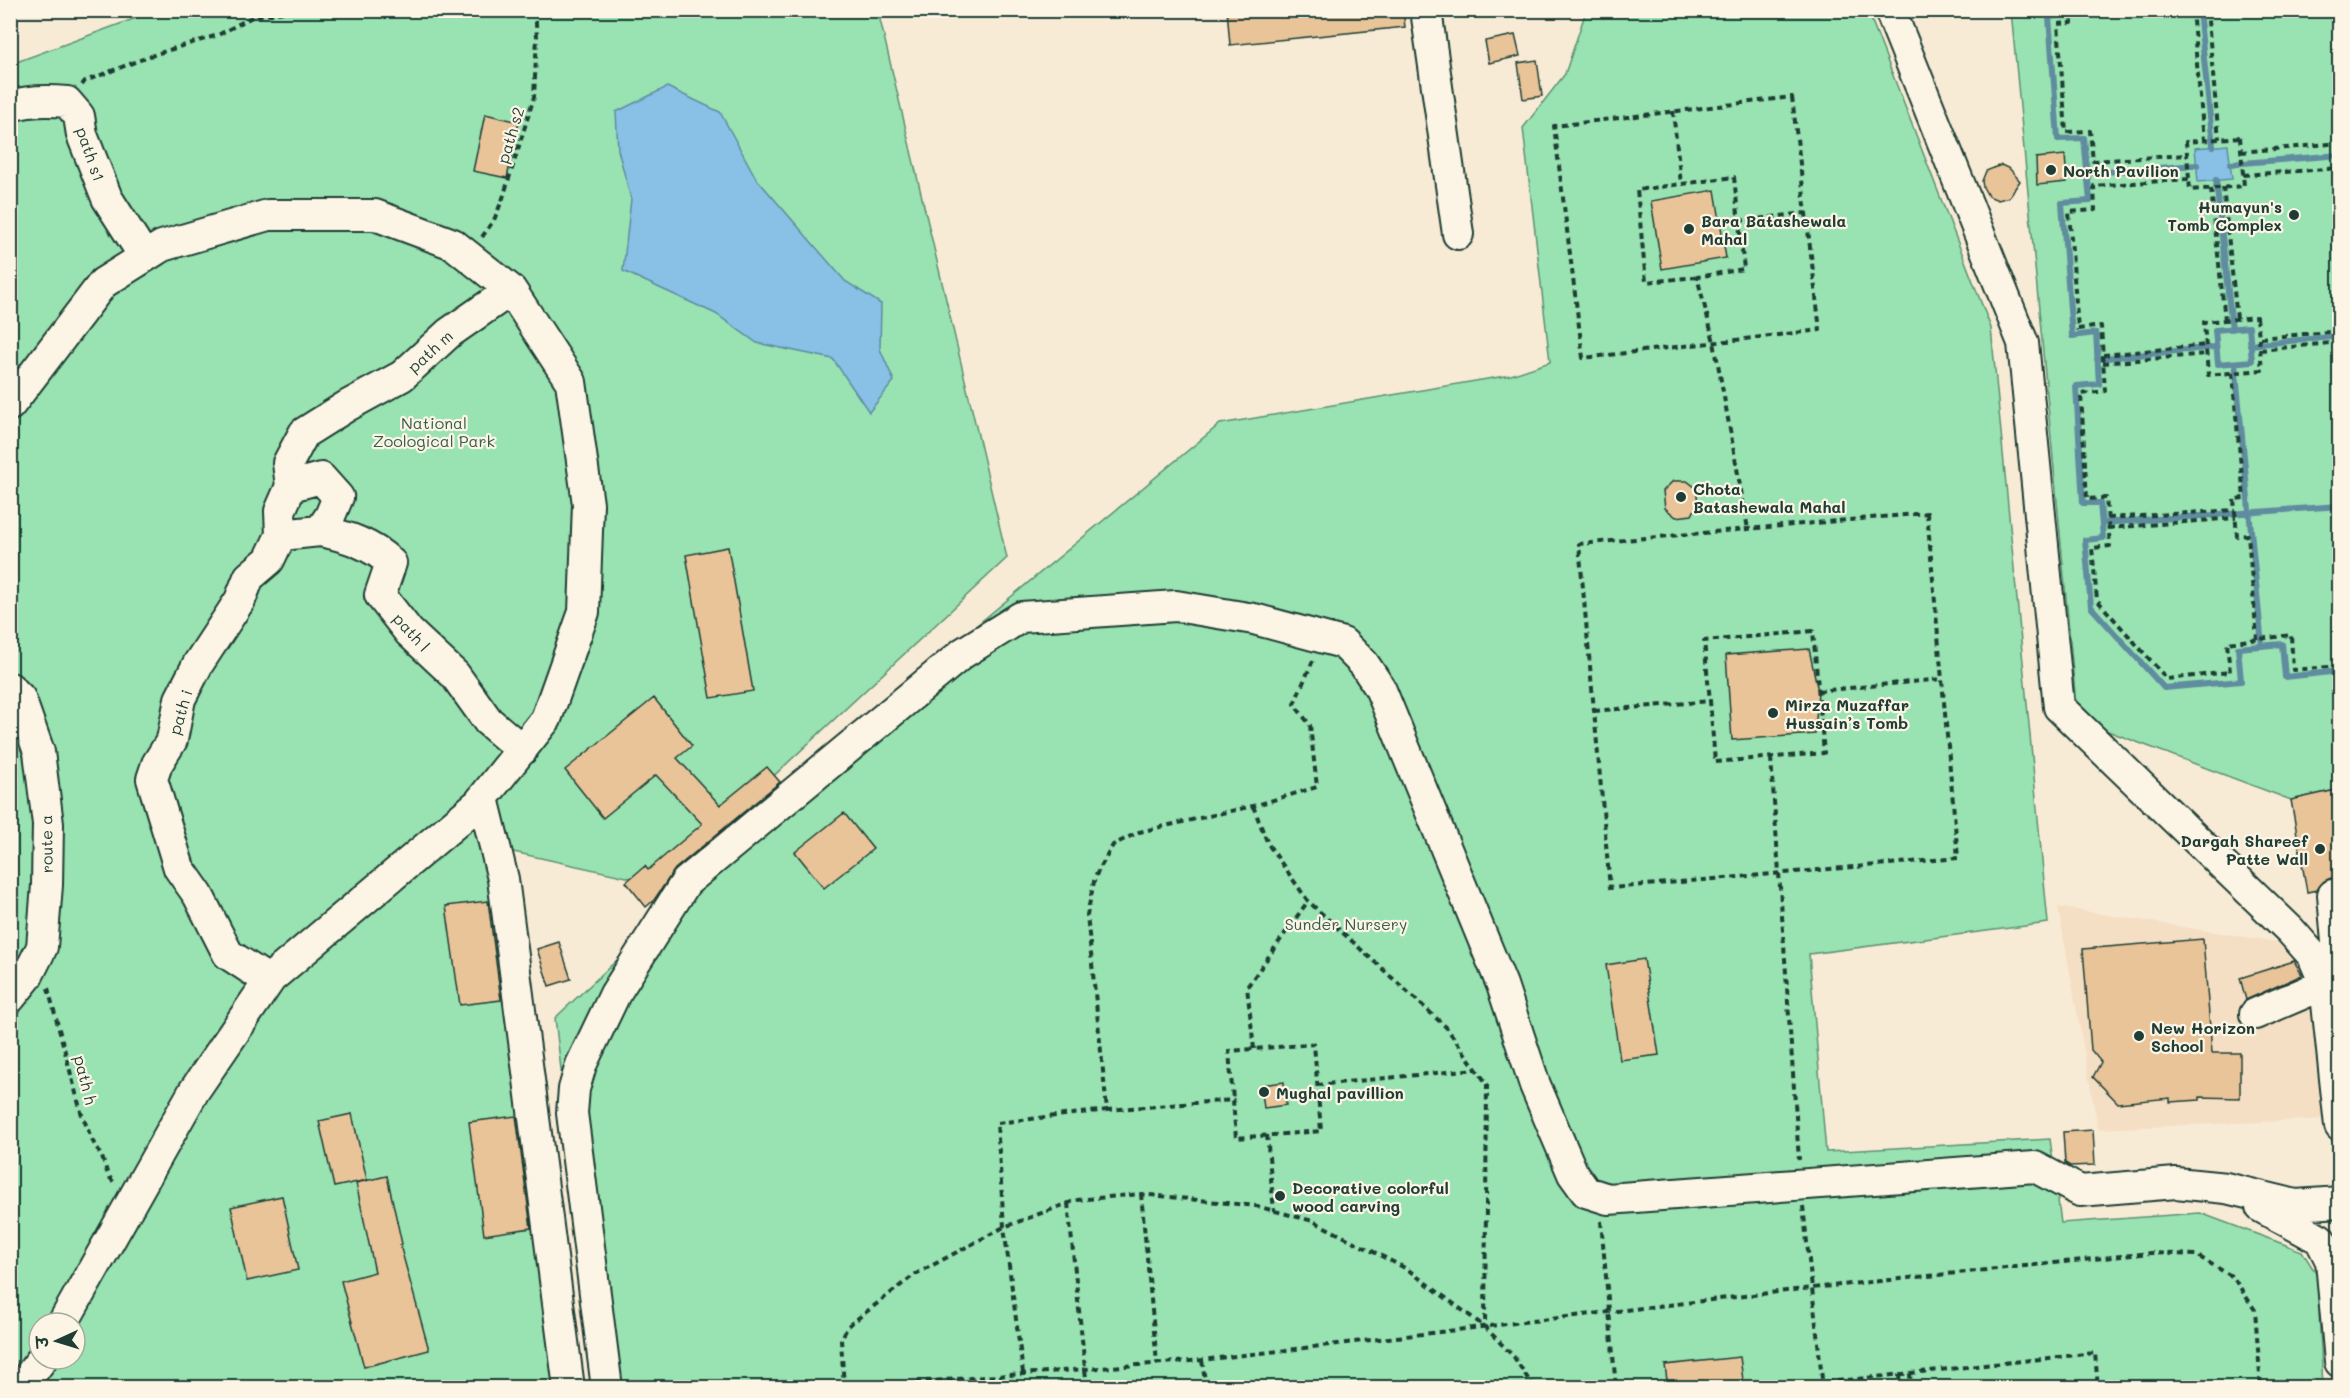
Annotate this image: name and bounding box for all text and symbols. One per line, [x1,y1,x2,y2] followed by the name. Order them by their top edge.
[492,104,528,166] street label: path s2
[72,124,110,184] street label: path s1
[2063,160,2179,181] place label: North Pavilion
[2044,163,2058,177] marker: North Pavilion
[2168,196,2282,235] place label: Humayun's Tomb Complex
[2287,208,2301,222] marker: Humayun's Tomb Complex
[1701,210,1846,249] place label: Bara Batashewala Mahal
[1682,222,1696,236] marker: Bara Batashewala Mahal
[403,325,457,377] street label: path m
[373,412,495,451] park label: National Zoological Park
[1693,478,1846,517] place label: Chota Batashewala Mahal
[1674,490,1688,504] marker: Chota Batashewala Mahal
[389,608,435,656] street label: path l
[163,687,197,737] street label: path i
[1785,694,1909,733] place label: Mirza Muzaffar Hussain’s Tomb
[1766,706,1780,720] marker: Mirza Muzaffar Hussain’s Tomb
[35,815,57,873] street label: route a
[2181,830,2309,869] place label: Dargah Shareef Patte Wall
[2313,842,2327,856] marker: Dargah Shareef Patte Wall
[1285,913,1407,934] park label: Sunder Nursery
[2151,1017,2255,1056] place label: New Horizon School
[2132,1029,2146,1043] marker: New Horizon School
[70,1053,102,1107] street label: path h
[1276,1082,1404,1103] place label: Mughal pavillion
[1257,1085,1271,1099] marker: Mughal pavillion
[1292,1177,1449,1216] place label: Decorative colorful wood carving
[1273,1189,1287,1203] marker: Decorative colorful wood carving
[27,1311,87,1371] north arrow
[31,1335,53,1350] text: उ

